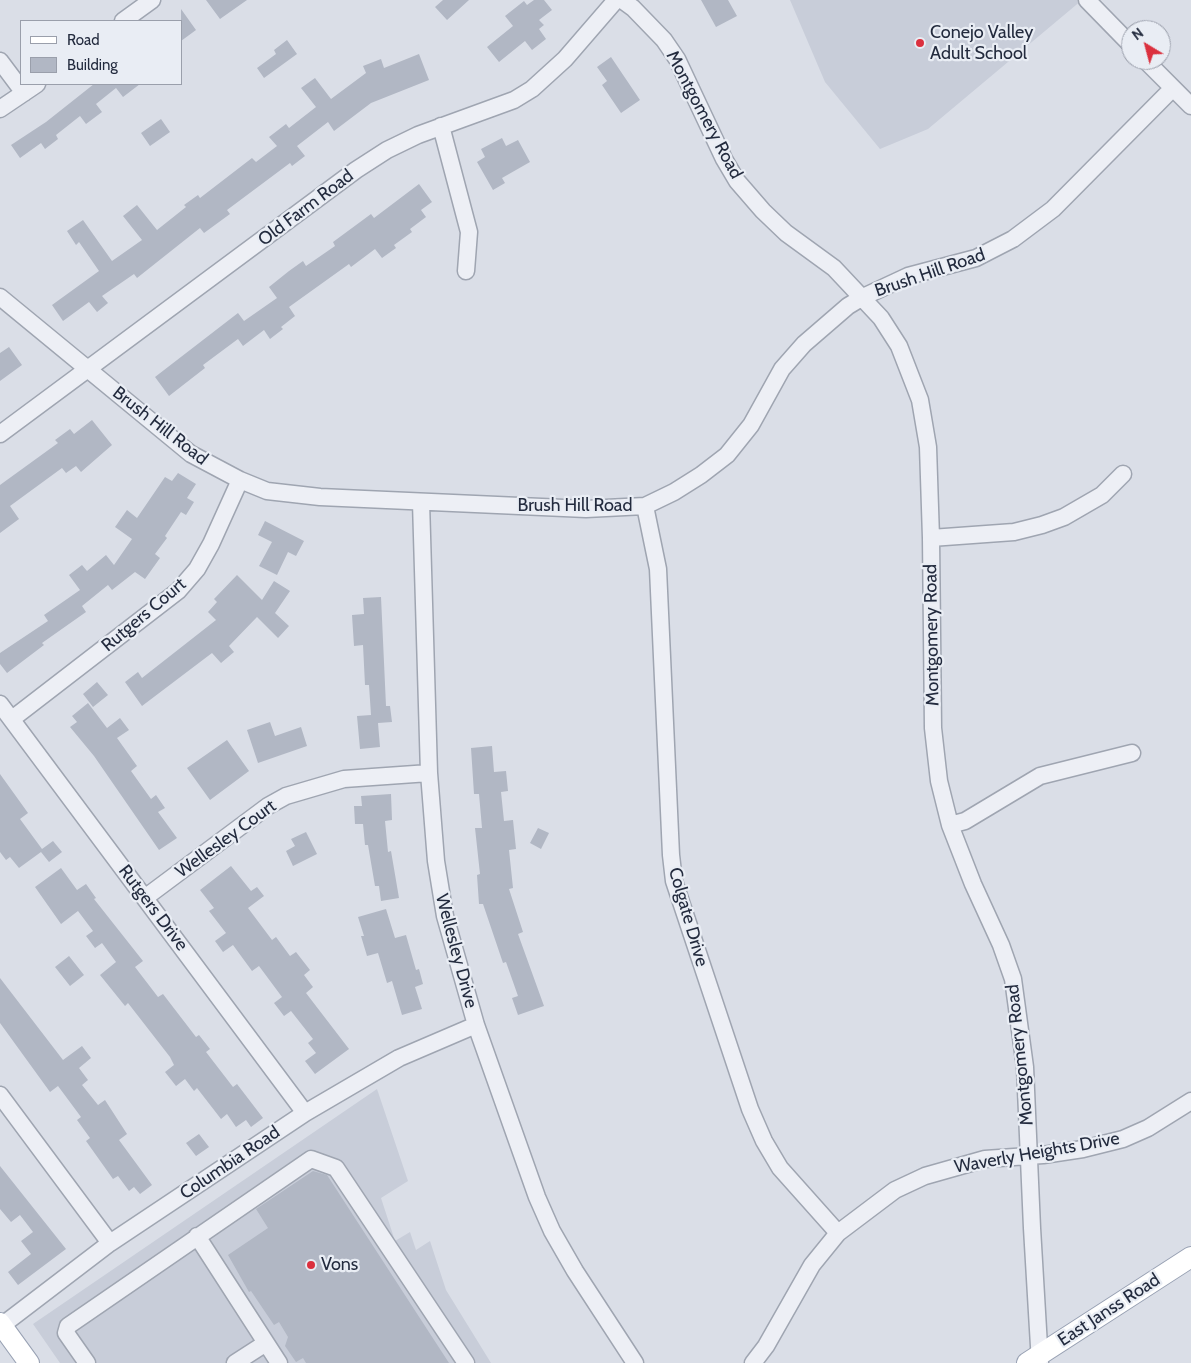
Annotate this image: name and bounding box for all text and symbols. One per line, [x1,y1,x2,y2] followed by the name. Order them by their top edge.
[20,20,182,85] legend
[1121,20,1171,70] north arrow
[930,22,1033,64] place label: Conejo Valley Adult School
[1128,24,1147,44] text: N
[67,31,100,49] text: Road
[914,37,926,49] marker: Conejo Valley Adult School
[661,47,747,183] street label: Montgomery Road
[67,56,118,74] text: Building
[254,165,358,251] street label: Old Farm Road
[872,244,988,302] street label: Brush Hill Road
[108,382,212,470] street label: Brush Hill Road
[518,495,632,517] street label: Brush Hill Road
[920,564,944,706] street label: Montgomery Road
[97,573,191,657] street label: Rutgers Court
[172,795,280,883] street label: Wellesley Court
[114,861,192,955] street label: Rutgers Drive
[664,865,712,969] street label: Colgate Drive
[430,891,482,1011] street label: Wellesley Drive
[1002,983,1038,1127] street label: Montgomery Road
[176,1122,284,1204] street label: Columbia Road
[953,1128,1121,1178] street label: Waverly Heights Drive
[321,1254,358,1276] place label: Vons
[305,1259,317,1271] marker: Vons
[1054,1269,1164,1351] street label: East Janss Road

